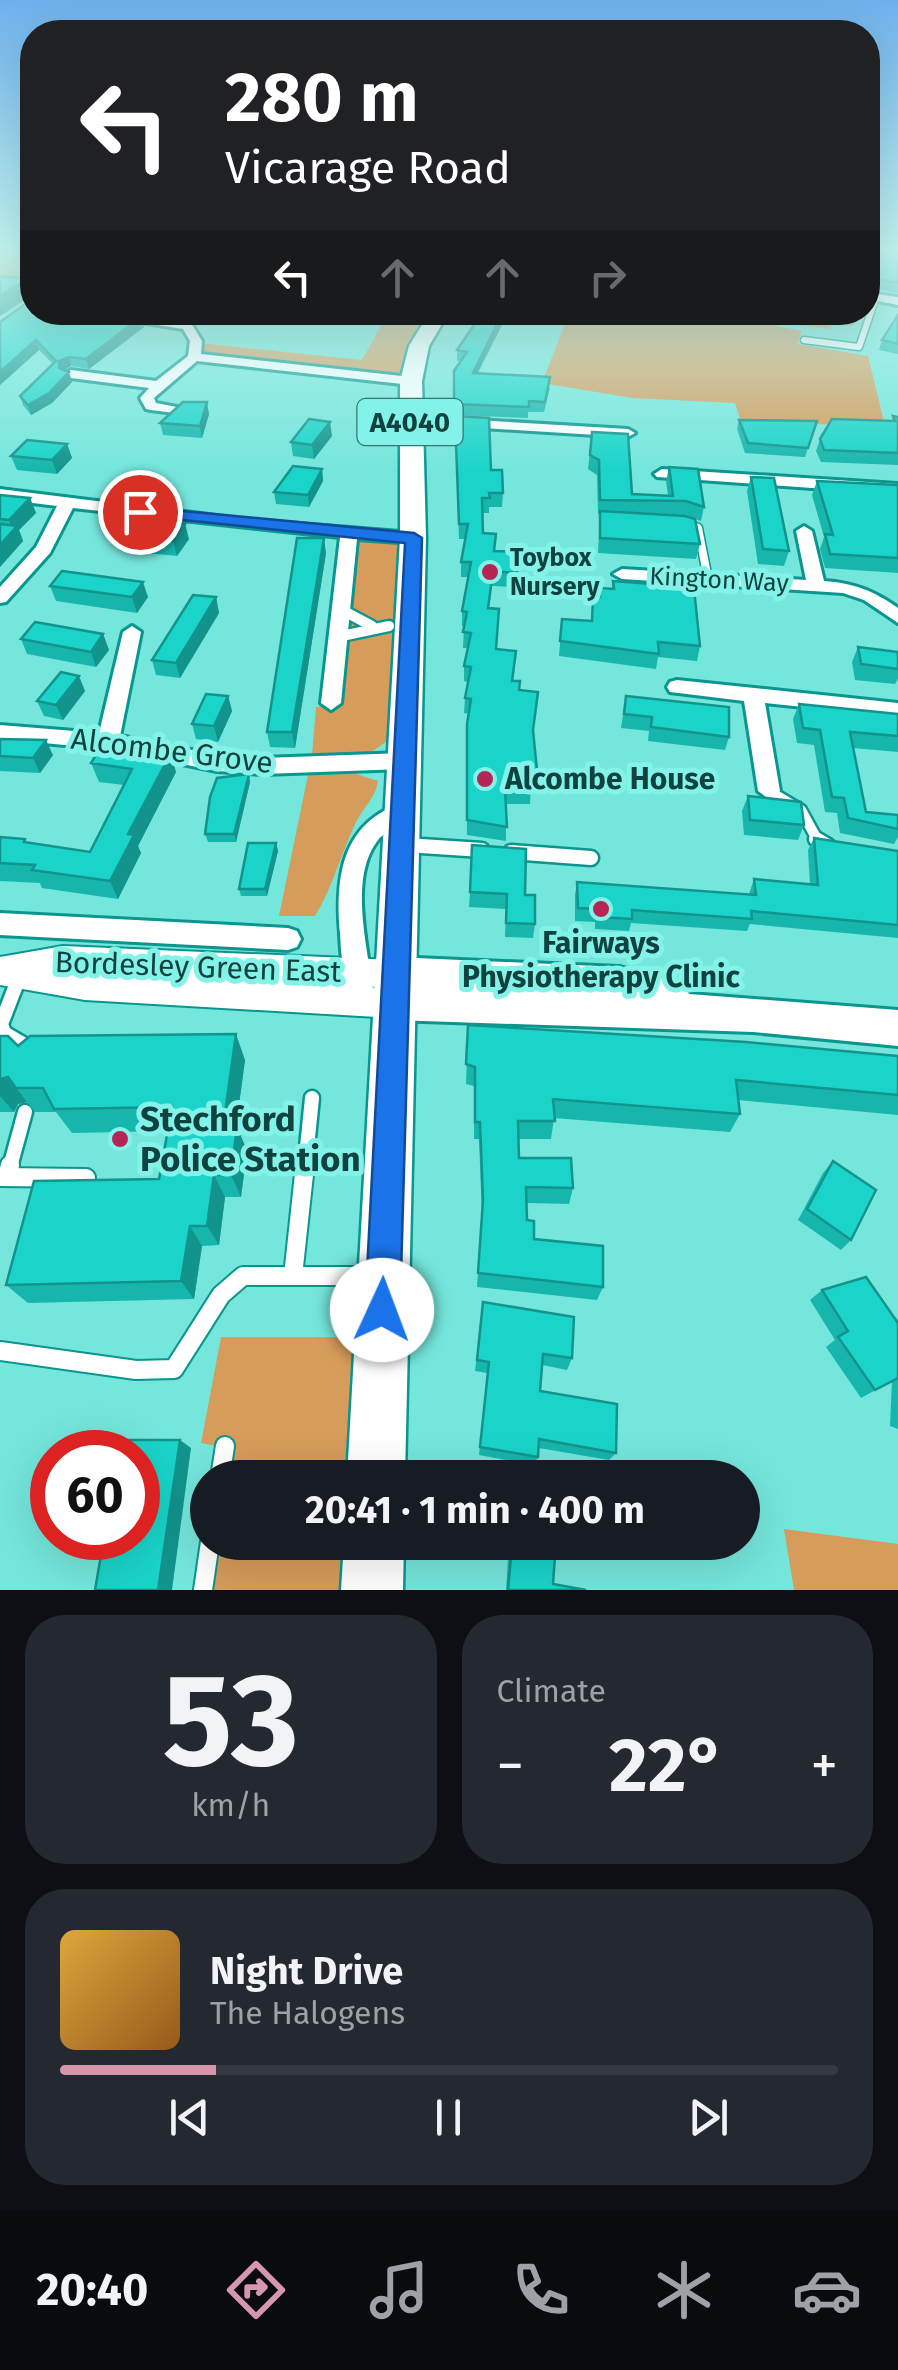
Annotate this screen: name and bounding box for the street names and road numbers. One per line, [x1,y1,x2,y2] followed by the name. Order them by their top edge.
[358,399,462,445] road number: A4040
[649,561,790,599] street label: Kington Way
[69,721,275,781] street label: Alcombe Grove
[54,944,342,990] street label: Bordesley Green East

